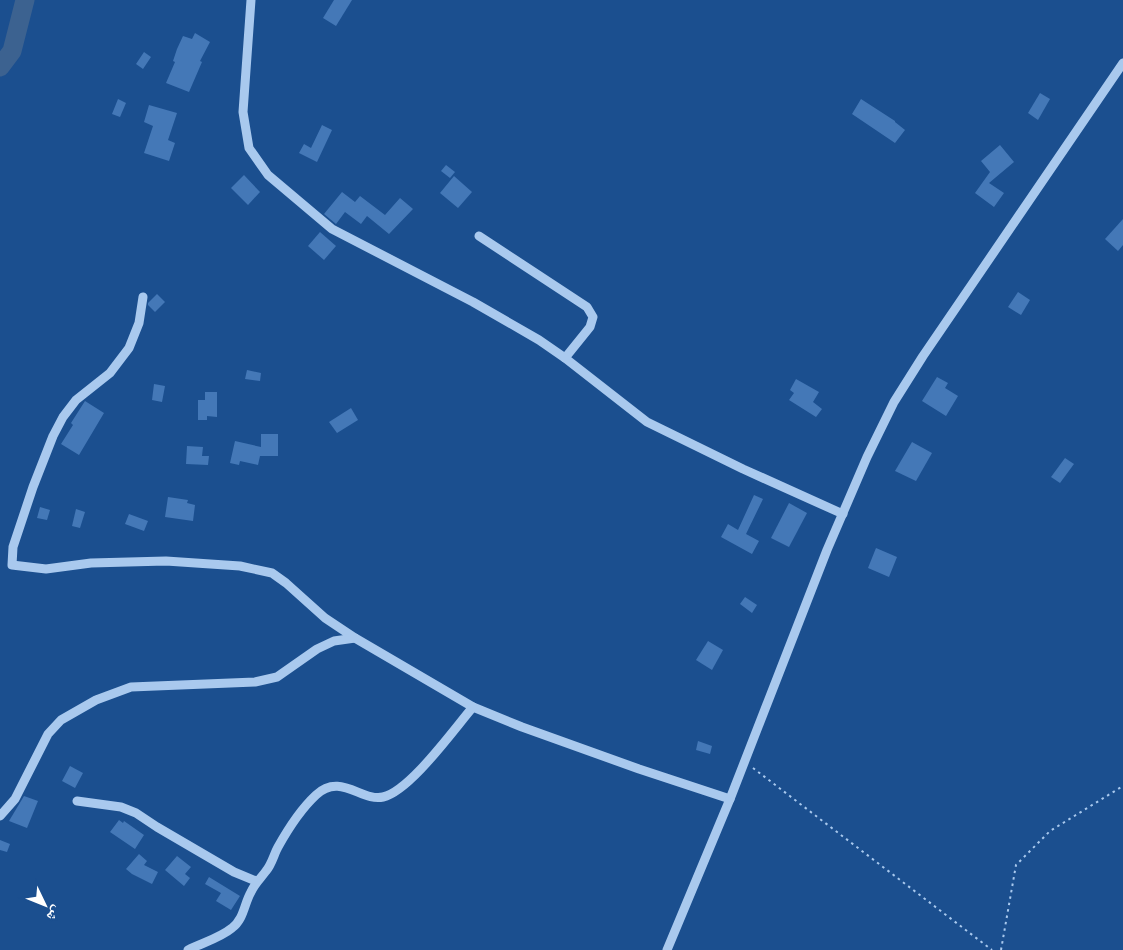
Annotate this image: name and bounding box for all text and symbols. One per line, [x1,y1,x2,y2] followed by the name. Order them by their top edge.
[20,880,70,930] north arrow
[43,902,65,925] text: ش

